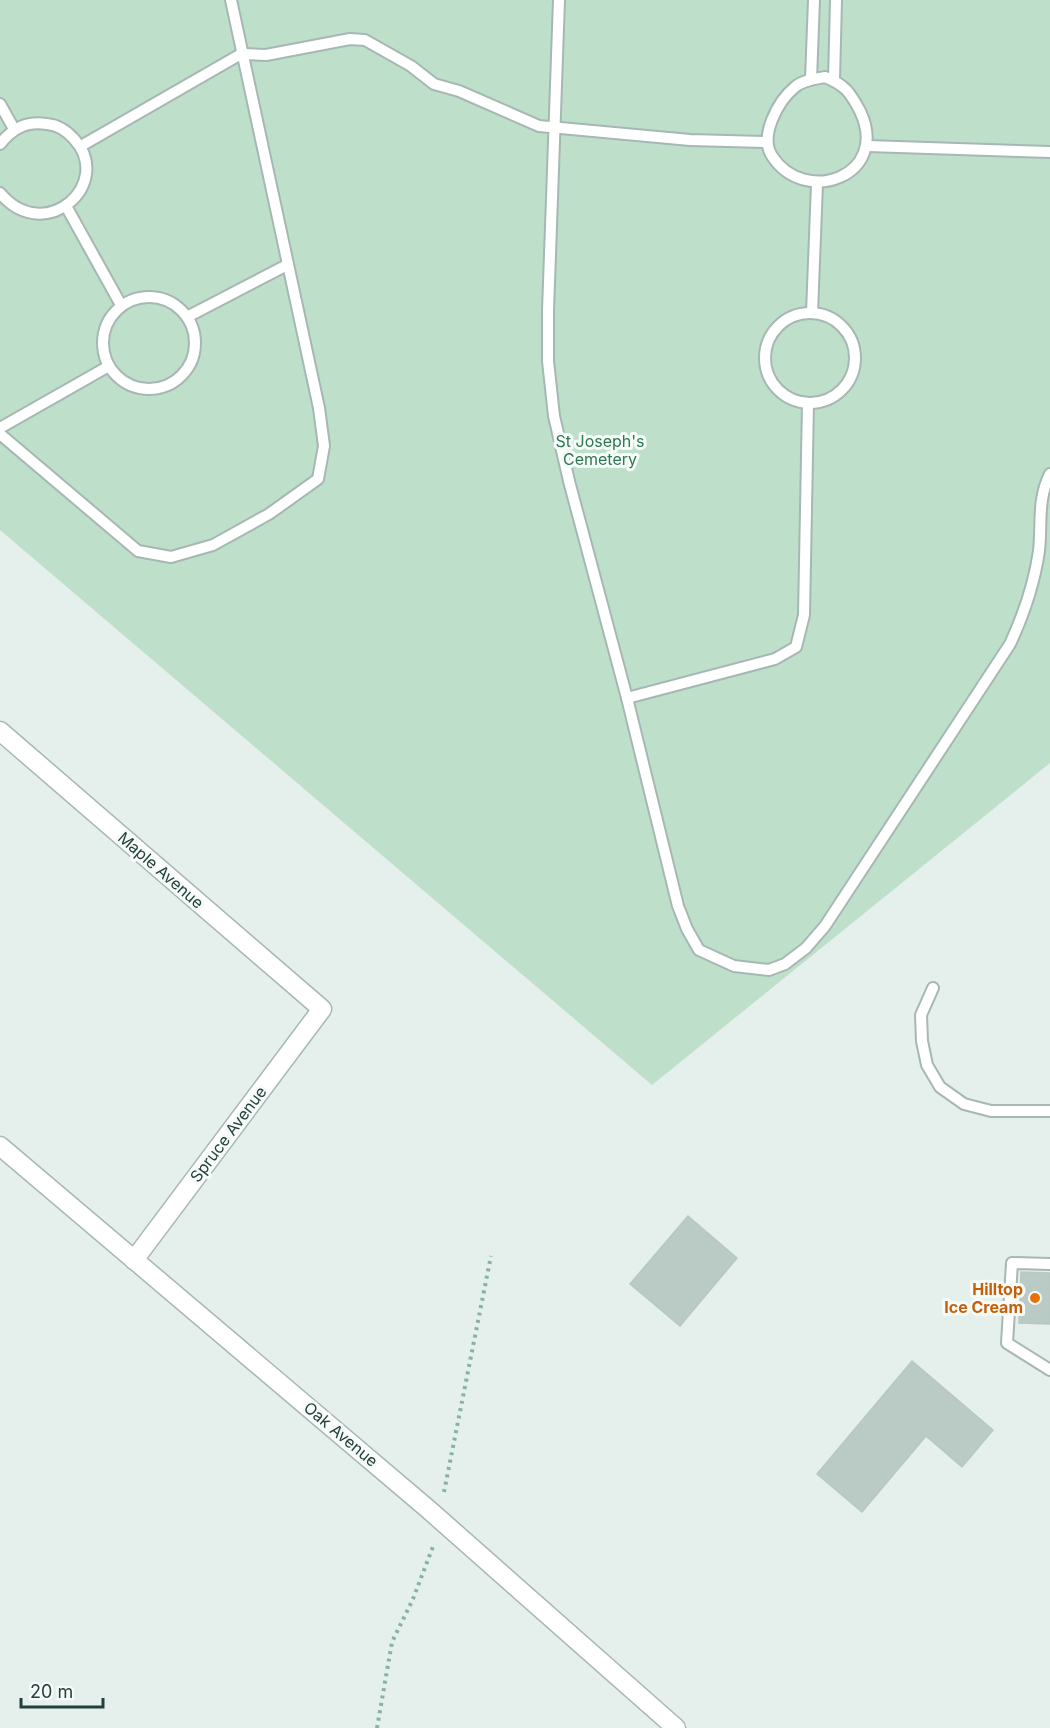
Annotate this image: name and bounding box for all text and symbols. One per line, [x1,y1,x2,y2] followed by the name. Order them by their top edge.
[556,431,645,469] park label: St Joseph's Cemetery
[114,827,208,913] street label: Maple Avenue
[185,1082,271,1186] street label: Spruce Avenue
[944,1279,1023,1317] place label: Hilltop Ice Cream
[1028,1291,1042,1305] marker: Hilltop Ice Cream
[300,1397,382,1471] street label: Oak Avenue
[21,1671,104,1709] scale bar
[30,1681,73,1702] text: 20 m

